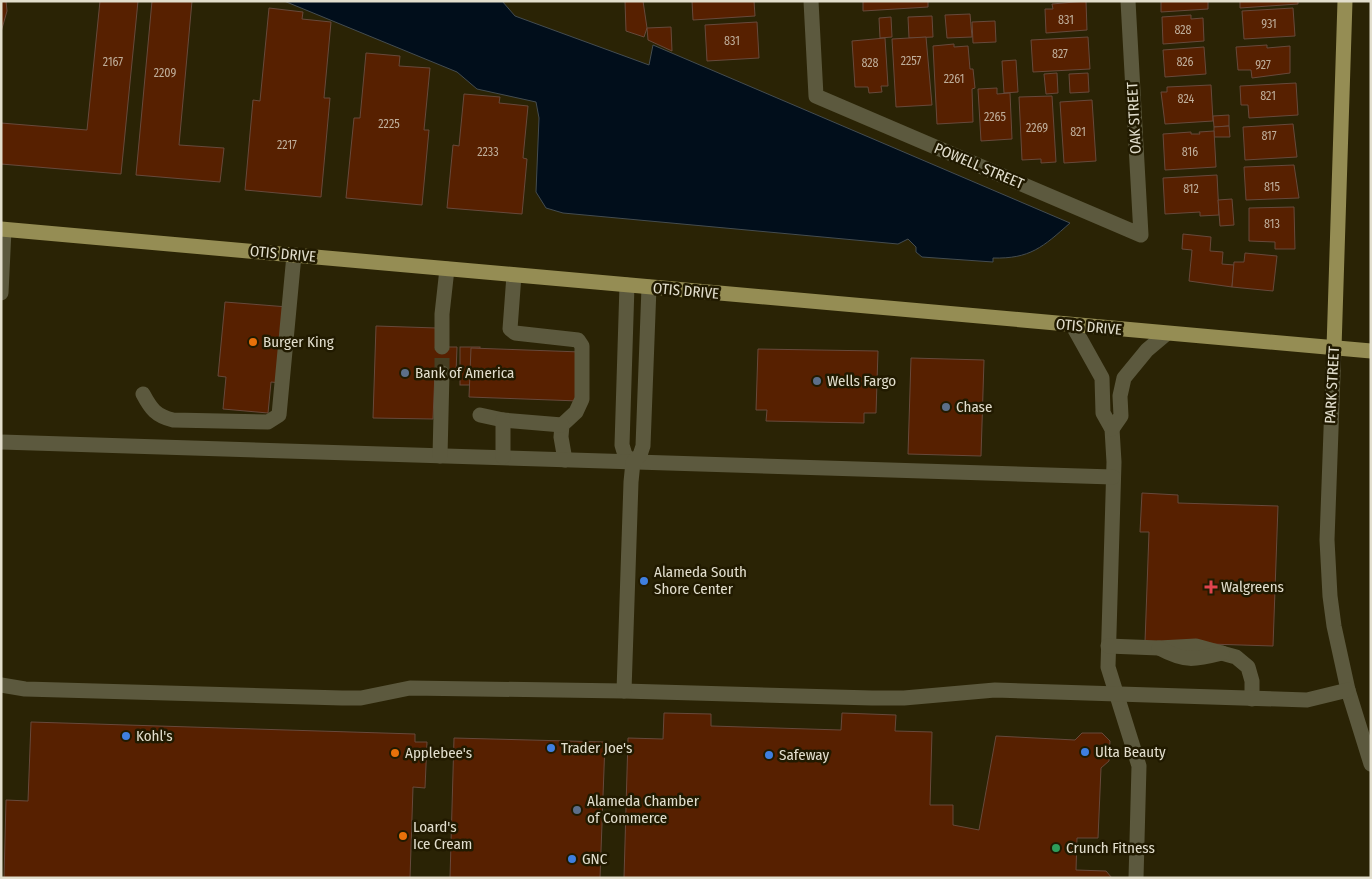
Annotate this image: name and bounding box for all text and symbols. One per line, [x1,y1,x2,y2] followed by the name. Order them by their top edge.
[1058,13,1074,27] house number: 831
[1261,17,1277,31] house number: 931
[1174,23,1192,37] house number: 828
[724,34,740,48] house number: 831
[1052,47,1068,61] house number: 827
[901,54,921,68] house number: 2257
[103,55,123,69] house number: 2167
[1176,55,1194,69] house number: 826
[861,56,879,70] house number: 828
[1255,58,1271,72] house number: 927
[154,66,176,80] house number: 2209
[944,72,964,86] house number: 2261
[1123,82,1145,154] street label: OAK STREET
[1260,89,1276,103] house number: 821
[1178,92,1195,106] house number: 824
[984,110,1006,124] house number: 2265
[378,117,400,131] house number: 2225
[1026,121,1048,135] house number: 2269
[1070,125,1086,139] house number: 821
[1261,129,1277,143] house number: 817
[277,138,297,152] house number: 2217
[931,139,1027,193] street label: POWELL STREET
[477,145,499,159] house number: 2233
[1182,145,1198,159] house number: 816
[1264,180,1280,194] house number: 815
[1183,182,1199,196] house number: 812
[1264,217,1280,231] house number: 813
[249,242,317,266] street label: OTIS DRIVE
[652,279,720,303] street label: OTIS DRIVE
[1055,315,1123,339] street label: OTIS DRIVE
[263,333,334,351] place label: Burger King
[247,336,259,348] marker: Burger King
[1321,346,1343,424] street label: PARK STREET
[415,364,514,382] place label: Bank of America
[399,367,411,379] marker: Bank of America
[827,372,896,390] place label: Wells Fargo
[811,375,823,387] marker: Wells Fargo
[956,398,992,416] place label: Chase
[940,401,952,413] marker: Chase
[654,563,747,598] place label: Alameda South Shore Center
[638,575,650,587] marker: Alameda South Shore Center
[1221,578,1284,596] place label: Walgreens
[1205,581,1217,593] marker: Walgreens
[136,727,173,745] place label: Kohl's
[120,730,132,742] marker: Kohl's
[561,739,632,757] place label: Trader Joe's
[545,742,557,754] marker: Trader Joe's
[1095,743,1166,761] place label: Ulta Beauty
[405,744,472,762] place label: Applebee's
[779,746,829,764] place label: Safeway
[1079,746,1091,758] marker: Ulta Beauty
[389,747,401,759] marker: Applebee's
[763,749,775,761] marker: Safeway
[587,792,700,827] place label: Alameda Chamber of Commerce
[571,804,583,816] marker: Alameda Chamber of Commerce
[413,818,472,853] place label: Loard's Ice Cream
[397,830,409,842] marker: Loard's Ice Cream
[1066,839,1155,857] place label: Crunch Fitness
[1050,842,1062,854] marker: Crunch Fitness
[582,850,608,868] place label: GNC
[566,853,578,865] marker: GNC

